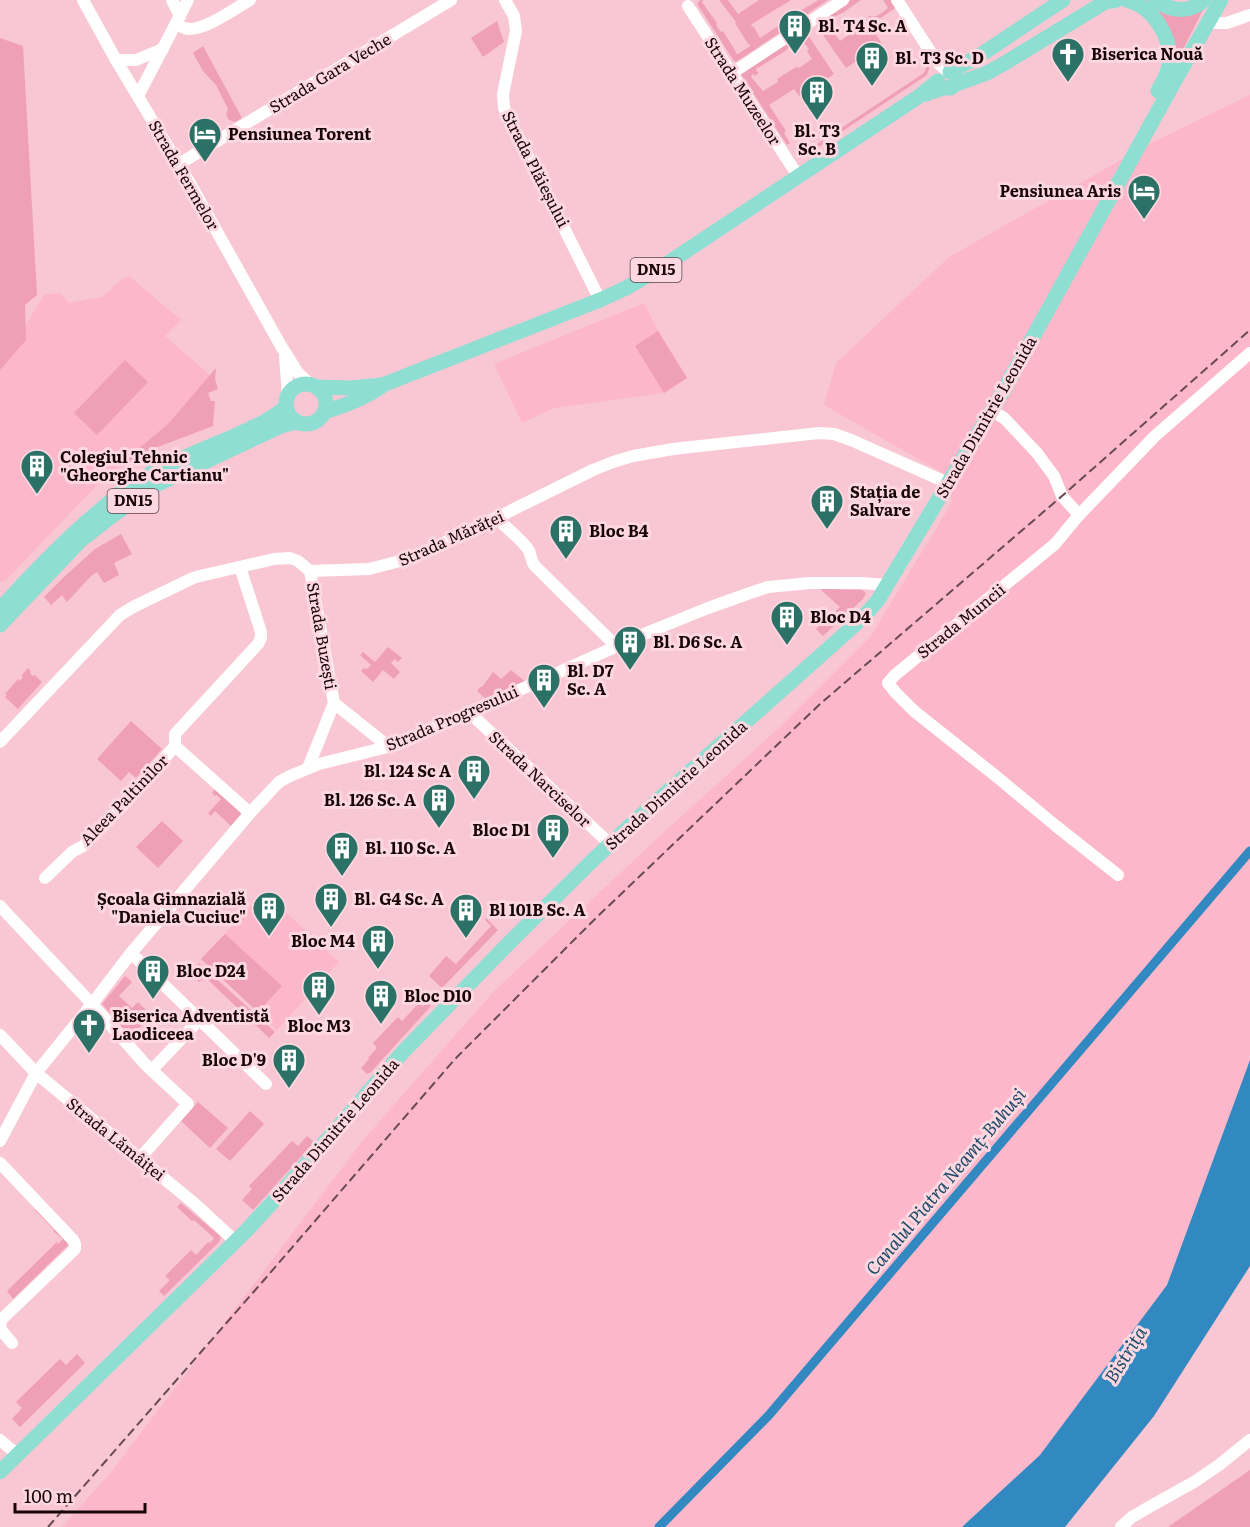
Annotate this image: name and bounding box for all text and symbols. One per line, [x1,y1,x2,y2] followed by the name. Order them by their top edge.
[777,8,813,55] building icon: Bl. T4 Sc. A
[818,13,907,37] place label: Bl. T4 Sc. A
[264,26,395,118] street label: Strada Gara Veche
[700,32,788,150] street label: Strada Muzeelor
[1050,36,1086,83] church icon: Biserica Nouă
[854,40,890,87] building icon: Bl. T3 Sc. D
[1091,41,1204,65] place label: Biserica Nouă
[895,45,984,69] place label: Bl. T3 Sc. D
[799,74,835,121] building icon: Bl. T3 Sc. B
[497,106,577,231] street label: Strada Plăieșului
[144,115,226,234] street label: Strada Fermelor
[187,116,223,163] hotel icon: Pensiunea Torent
[794,118,840,160] place label: Bl. T3 Sc. B
[228,121,371,145] place label: Pensiunea Torent
[1126,173,1162,220] hotel icon: Pensiunea Aris
[999,178,1121,202] place label: Pensiunea Aris
[630,258,682,282] road number: DN15
[929,331,1042,502] street label: Strada Dimitrie Leonida
[60,444,229,486] place label: Colegiul Tehnic "Gheorghe Cartianu"
[19,448,55,495] building icon: Colegiul Tehnic "Gheorghe Cartianu"
[850,479,920,521] place label: Stația de Salvare
[809,483,845,530] building icon: Stația de Salvare
[108,489,158,513] road number: DN15
[394,503,507,571] street label: Strada Mărăței
[548,513,584,560] building icon: Bloc B4
[589,518,649,542] place label: Bloc B4
[911,577,1010,663] street label: Strada Muncii
[302,580,344,691] street label: Strada Buzești
[769,599,805,646] building icon: Bloc D4
[810,604,871,628] place label: Bloc D4
[612,624,648,671] building icon: Bl. D6 Sc. A
[653,629,742,653] place label: Bl. D6 Sc. A
[567,658,614,700] place label: Bl. D7 Sc. A
[526,662,562,709] building icon: Bl. D7 Sc. A
[382,678,522,756] street label: Strada Progresului
[599,714,752,855] street label: Strada Dimitrie Leonida
[484,724,598,832] street label: Strada Narciselor
[73,748,173,850] street label: Aleea Paltinilor
[456,753,492,800] building icon: Bl. 124 Sc A
[364,758,451,782] place label: Bl. 124 Sc A
[421,782,457,829] building icon: Bl. 126 Sc. A
[324,787,416,811] place label: Bl. 126 Sc. A
[535,812,571,859] building icon: Bloc D1
[472,817,530,841] place label: Bloc D1
[324,830,360,877] building icon: Bl. 110 Sc. A
[365,835,456,859] place label: Bl. 110 Sc. A
[313,881,349,928] building icon: Bl. G4 Sc. A
[97,886,247,928] place label: Școala Gimnazială "Daniela Cuciuc"
[354,886,444,910] place label: Bl. G4 Sc. A
[251,890,287,937] building icon: Școala Gimnazială "Daniela Cuciuc"
[448,892,484,939] building icon: Bl 101B Sc. A
[489,897,586,921] place label: Bl 101B Sc. A
[360,923,396,970] building icon: Bloc M4
[291,928,355,952] place label: Bloc M4
[135,953,171,1000] building icon: Bloc D24
[176,958,246,982] place label: Bloc D24
[301,969,337,1016] building icon: Bloc M3
[363,978,399,1025] building icon: Bloc D10
[404,983,472,1007] place label: Bloc D10
[112,1003,270,1045] place label: Biserica Adventistă Laodiceea
[71,1007,107,1054] church icon: Biserica Adventistă Laodiceea
[287,1013,351,1037] place label: Bloc M3
[271,1042,307,1089] building icon: Bloc D'9
[202,1047,266,1071] place label: Bloc D'9
[265,1052,404,1207] street label: Strada Dimitrie Leonida
[858,1081,1032,1280] water label: Canalul Piatra Neamț-Buhuși
[62,1091,171,1186] street label: Strada Lămâiței
[1097,1320,1153,1388] water label: Bistrița
[15,1476,146,1514] scale bar
[24,1482,73,1509] text: 100 m

